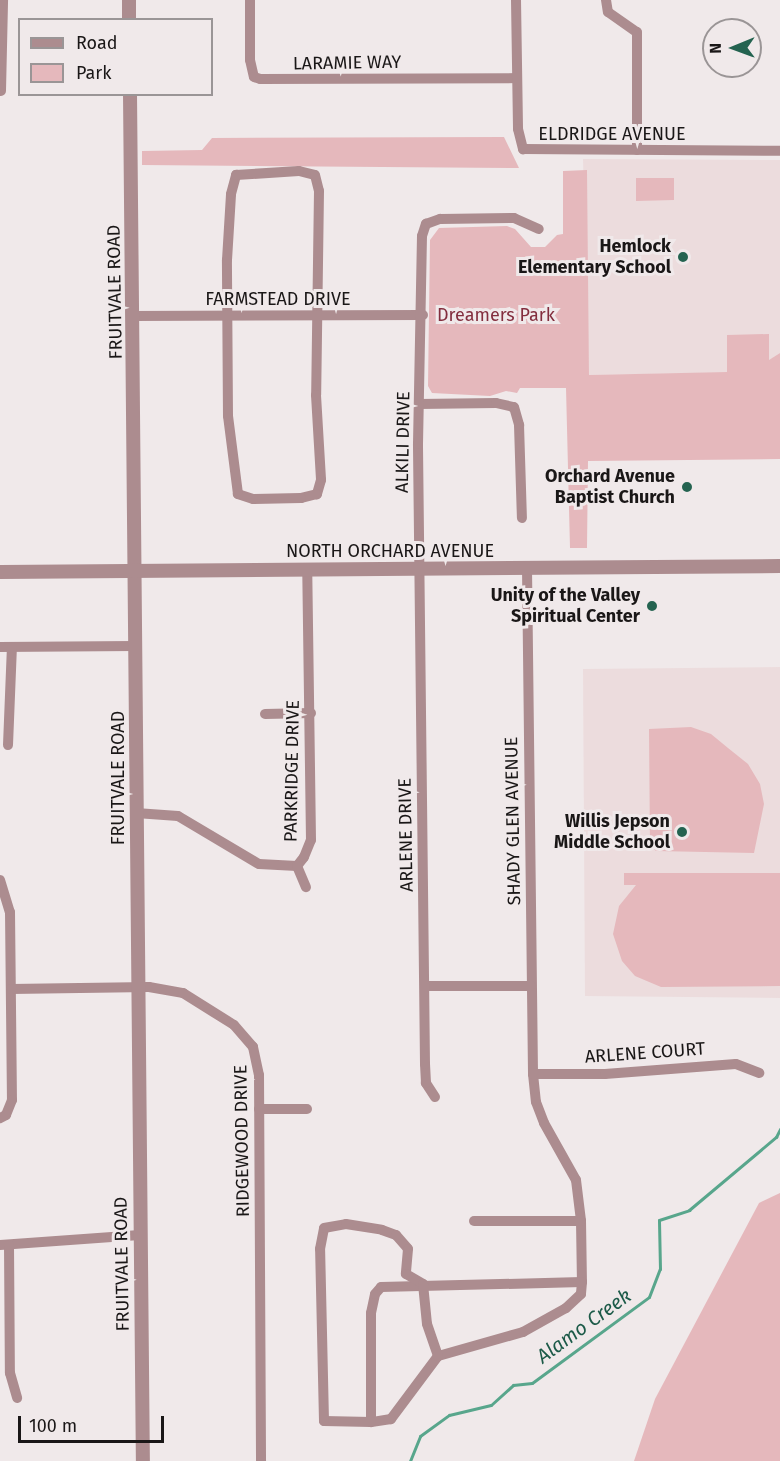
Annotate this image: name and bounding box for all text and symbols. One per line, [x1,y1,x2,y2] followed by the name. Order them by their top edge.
[18,18,213,96] legend
[702,18,762,78] north arrow
[76,32,118,54] text: Road
[706,43,725,54] text: N
[293,51,401,75] street label: LARAMIE WAY
[76,62,111,84] text: Park
[538,123,686,145] street label: ELDRIDGE AVENUE
[103,225,127,359] street label: FRUITVALE ROAD
[518,236,671,278] place label: Hemlock Elementary School
[676,250,690,264] marker: Hemlock Elementary School
[205,288,351,310] street label: FARMSTEAD DRIVE
[437,304,555,326] park label: Dreamers Park
[391,391,415,493] street label: ALKILI DRIVE
[545,466,675,508] place label: Orchard Avenue Baptist Church
[680,480,694,494] marker: Orchard Avenue Baptist Church
[286,540,494,562] street label: NORTH ORCHARD AVENUE
[491,585,640,628] place label: Unity of the Valley Spiritual Center
[645,599,659,613] marker: Unity of the Valley Spiritual Center
[280,700,304,842] street label: PARKRIDGE DRIVE
[107,711,129,845] street label: FRUITVALE ROAD
[501,737,525,905] street label: SHADY GLEN AVENUE
[394,778,418,892] street label: ARLENE DRIVE
[554,811,670,854] place label: Willis Jepson Middle School
[675,825,689,839] marker: Willis Jepson Middle School
[584,1038,706,1068] street label: ARLENE COURT
[230,1065,254,1217] street label: RIDGEWOOD DRIVE
[110,1197,134,1331] street label: FRUITVALE ROAD
[532,1284,636,1368] water label: Alamo Creek
[21,1404,166,1442] scale bar
[29,1415,77,1437] text: 100 m

